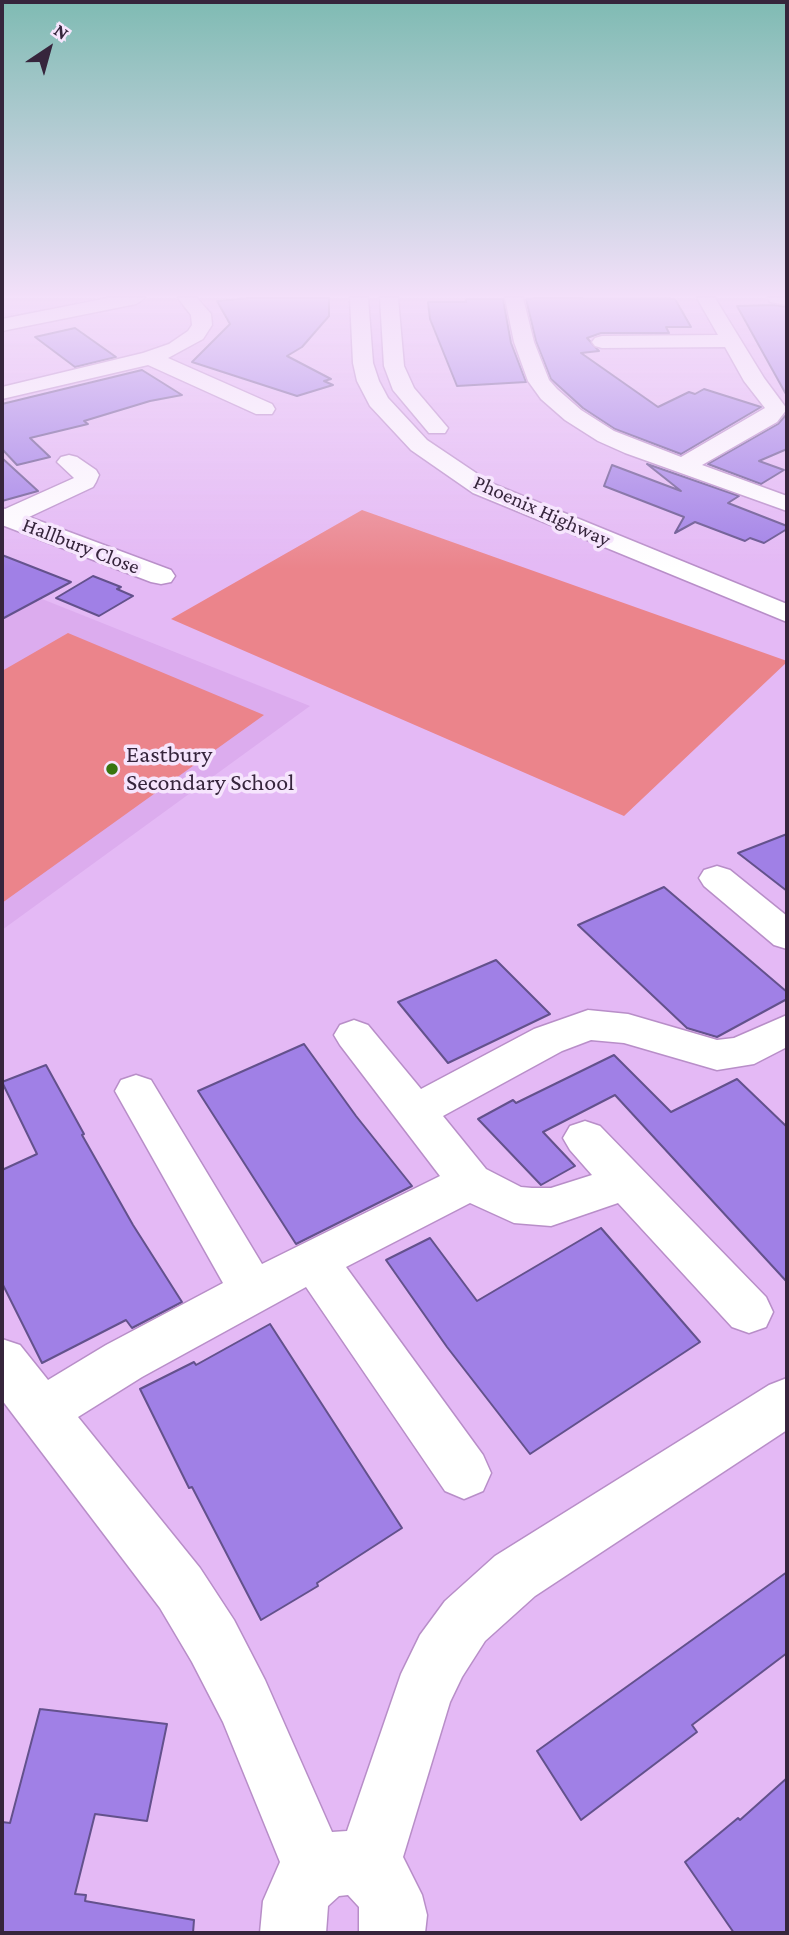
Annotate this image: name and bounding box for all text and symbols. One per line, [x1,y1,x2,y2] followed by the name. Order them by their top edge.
[14,14,84,84] north arrow
[50,19,73,44] text: N
[470,470,614,552] street label: Phoenix Highway
[19,512,143,580] street label: Hallbury Close
[126,741,294,797] place label: Eastbury Secondary School
[104,761,120,777] marker: Eastbury Secondary School

